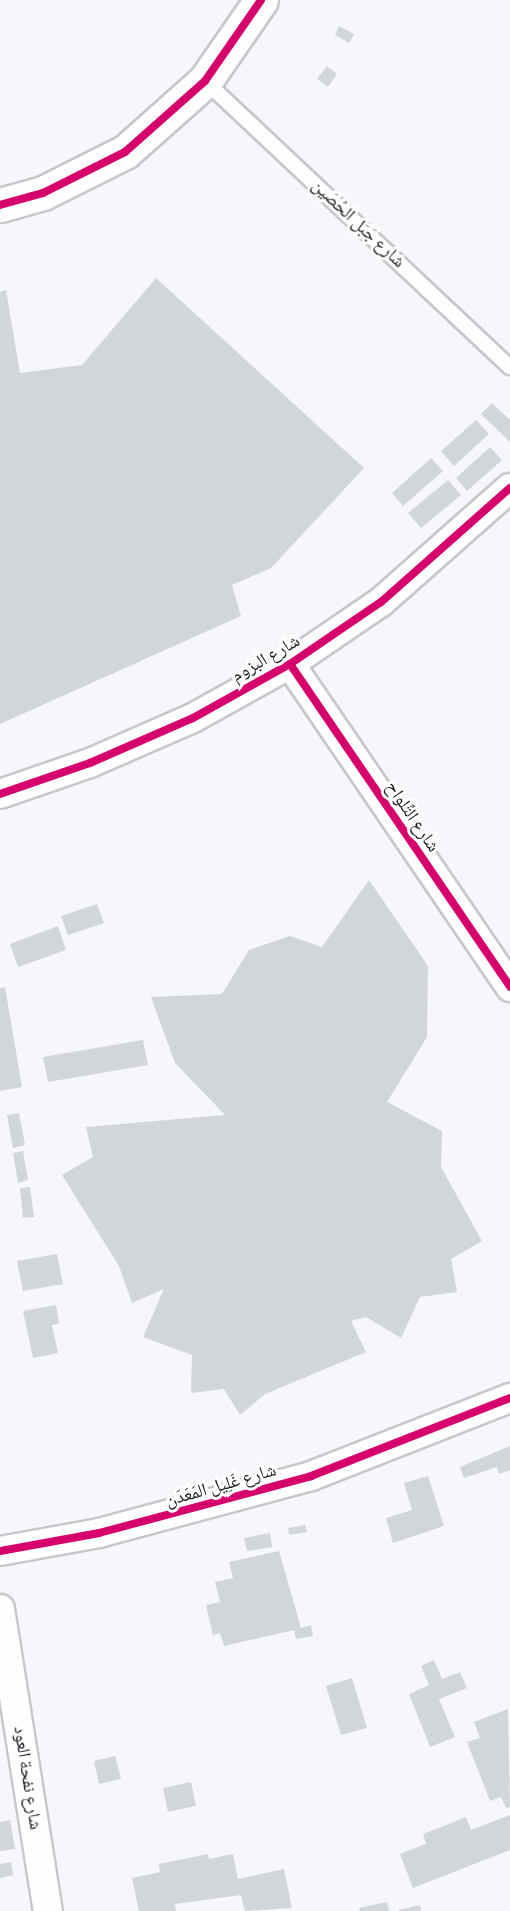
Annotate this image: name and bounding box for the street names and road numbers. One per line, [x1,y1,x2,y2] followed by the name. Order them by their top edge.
[307,175,409,273] street label: شارع جَبَل الحُصَين
[228,631,304,687] street label: شارع البزوم
[380,777,444,857] street label: شارع التِّلواح
[163,1460,279,1512] street label: شارع غَلِيل المَعَدَن
[8,1725,46,1831] street label: شارع نفحة العود

